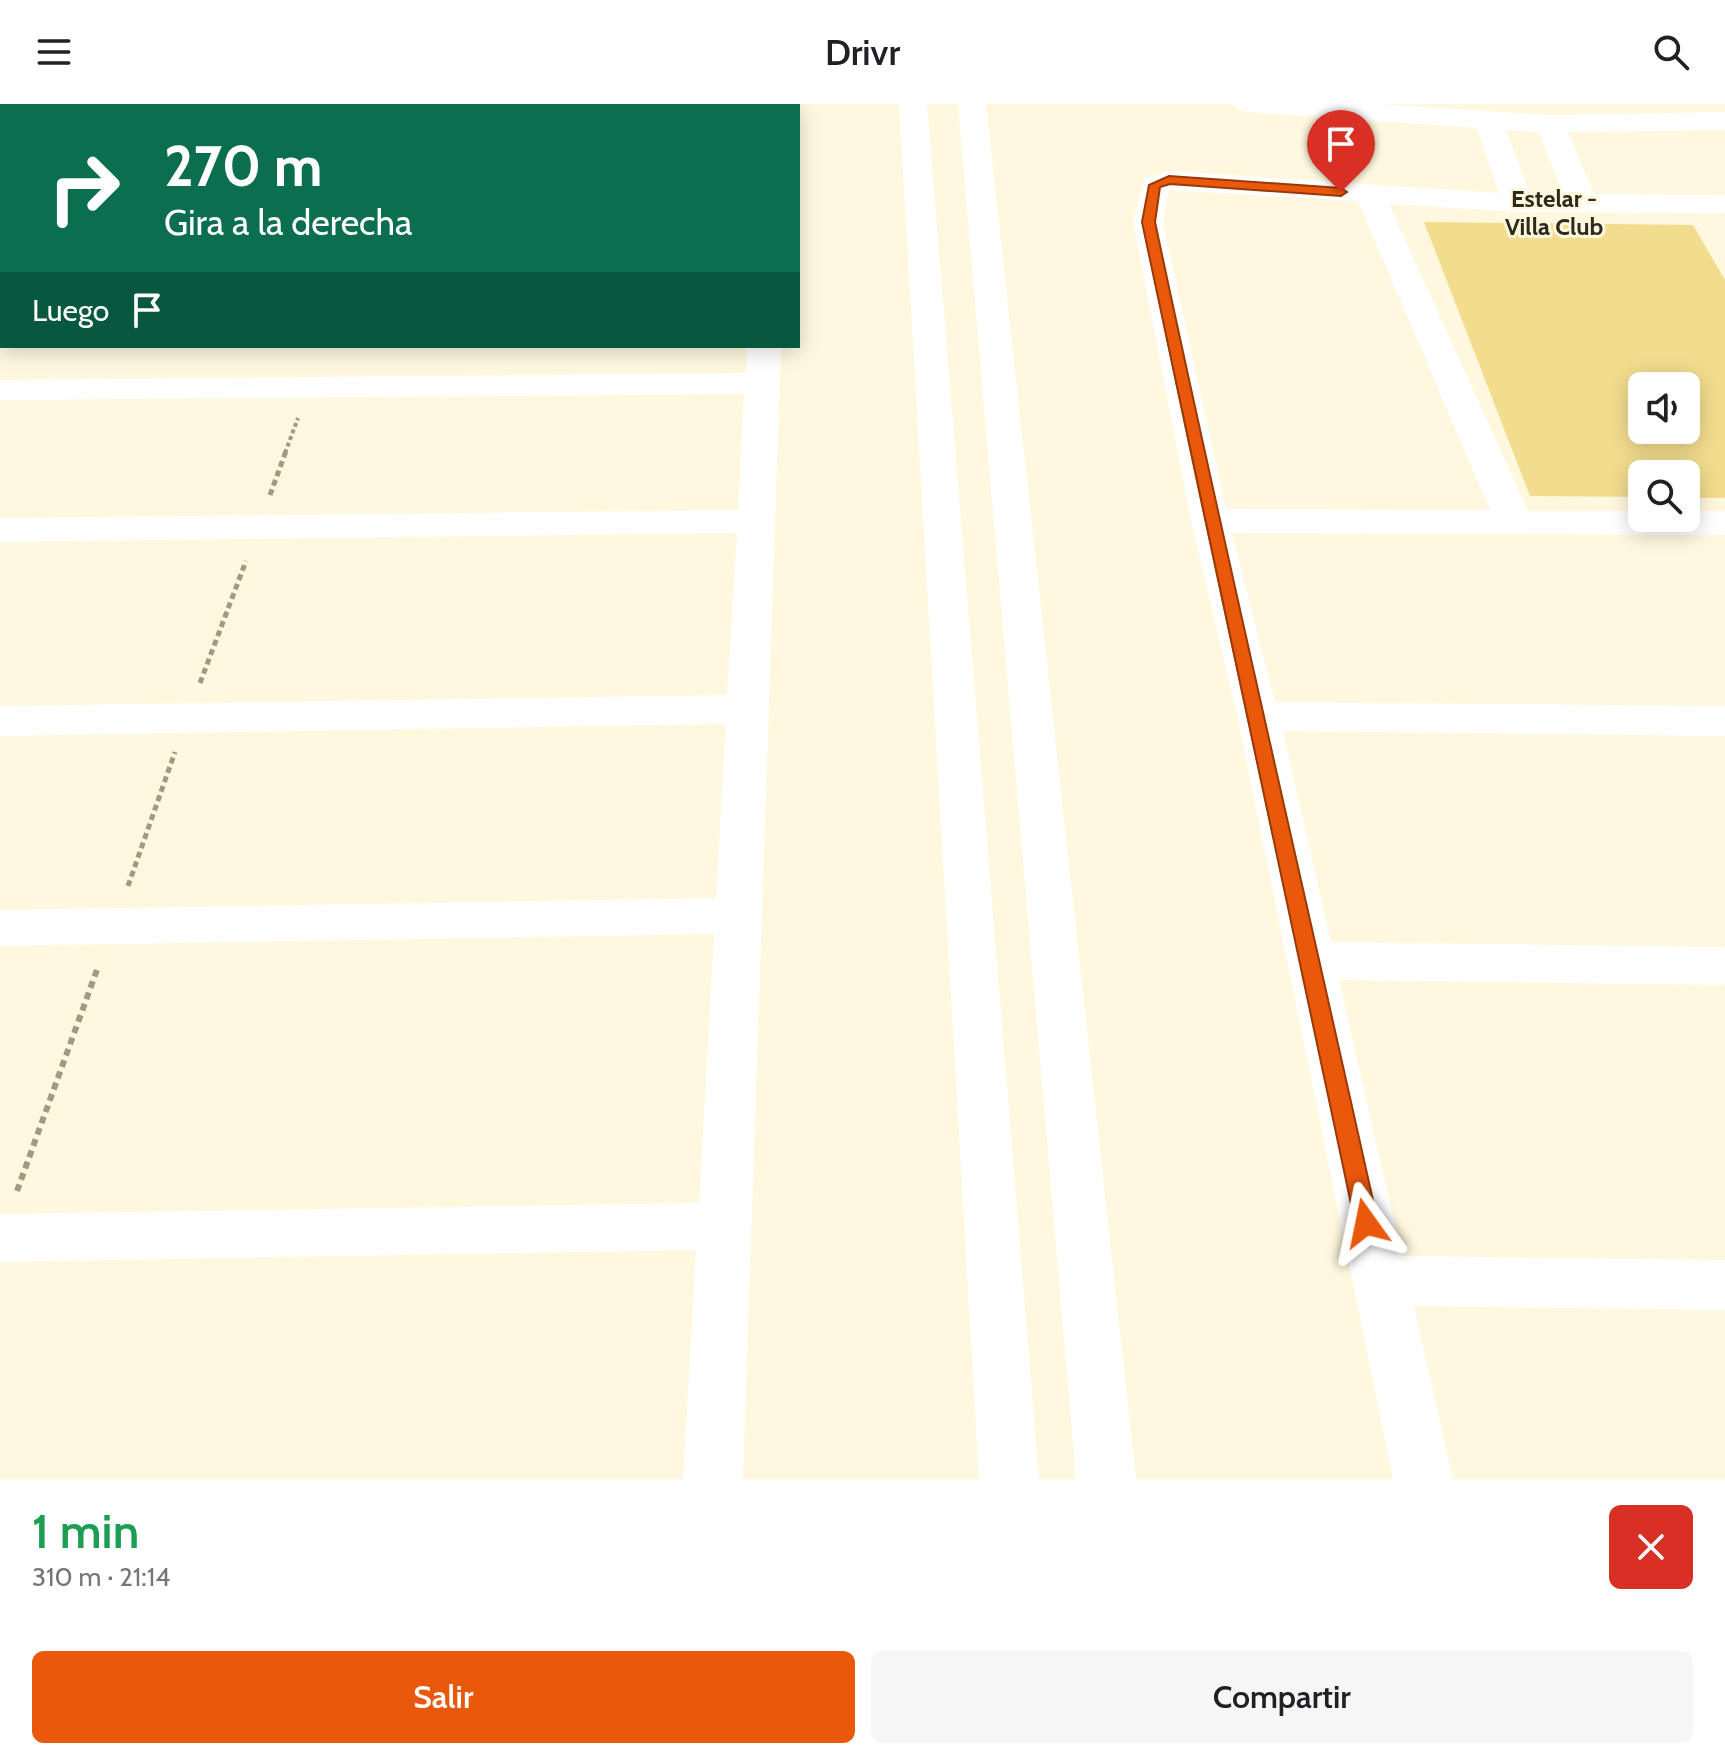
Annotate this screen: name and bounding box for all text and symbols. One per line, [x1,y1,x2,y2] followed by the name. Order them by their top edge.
[32,30,76,74] icon: menu
[825,30,900,74] text: Drivr
[1649,30,1693,74] icon: search
[1307,110,1375,192] pin
[1319,122,1363,166] icon: arrive
[164,132,322,200] text: 270 m
[32,136,136,240] icon: right
[1505,184,1603,241] district label: Estelar - Villa Club
[164,200,412,244] text: Gira a la derecha
[125,288,169,332] icon: arrive
[32,292,109,329] text: Luego
[1628,372,1700,532] map controls
[1628,372,1700,444] button: sound
[1628,460,1700,532] button: search
[1324,1181,1408,1265] position arrow
[32,1502,139,1560] text: 1 min
[1609,1505,1693,1589] button: close
[32,1561,170,1593] text: 310 m · 21:14
[32,1651,855,1743] button: Salir
[871,1651,1693,1743] button: Compartir

